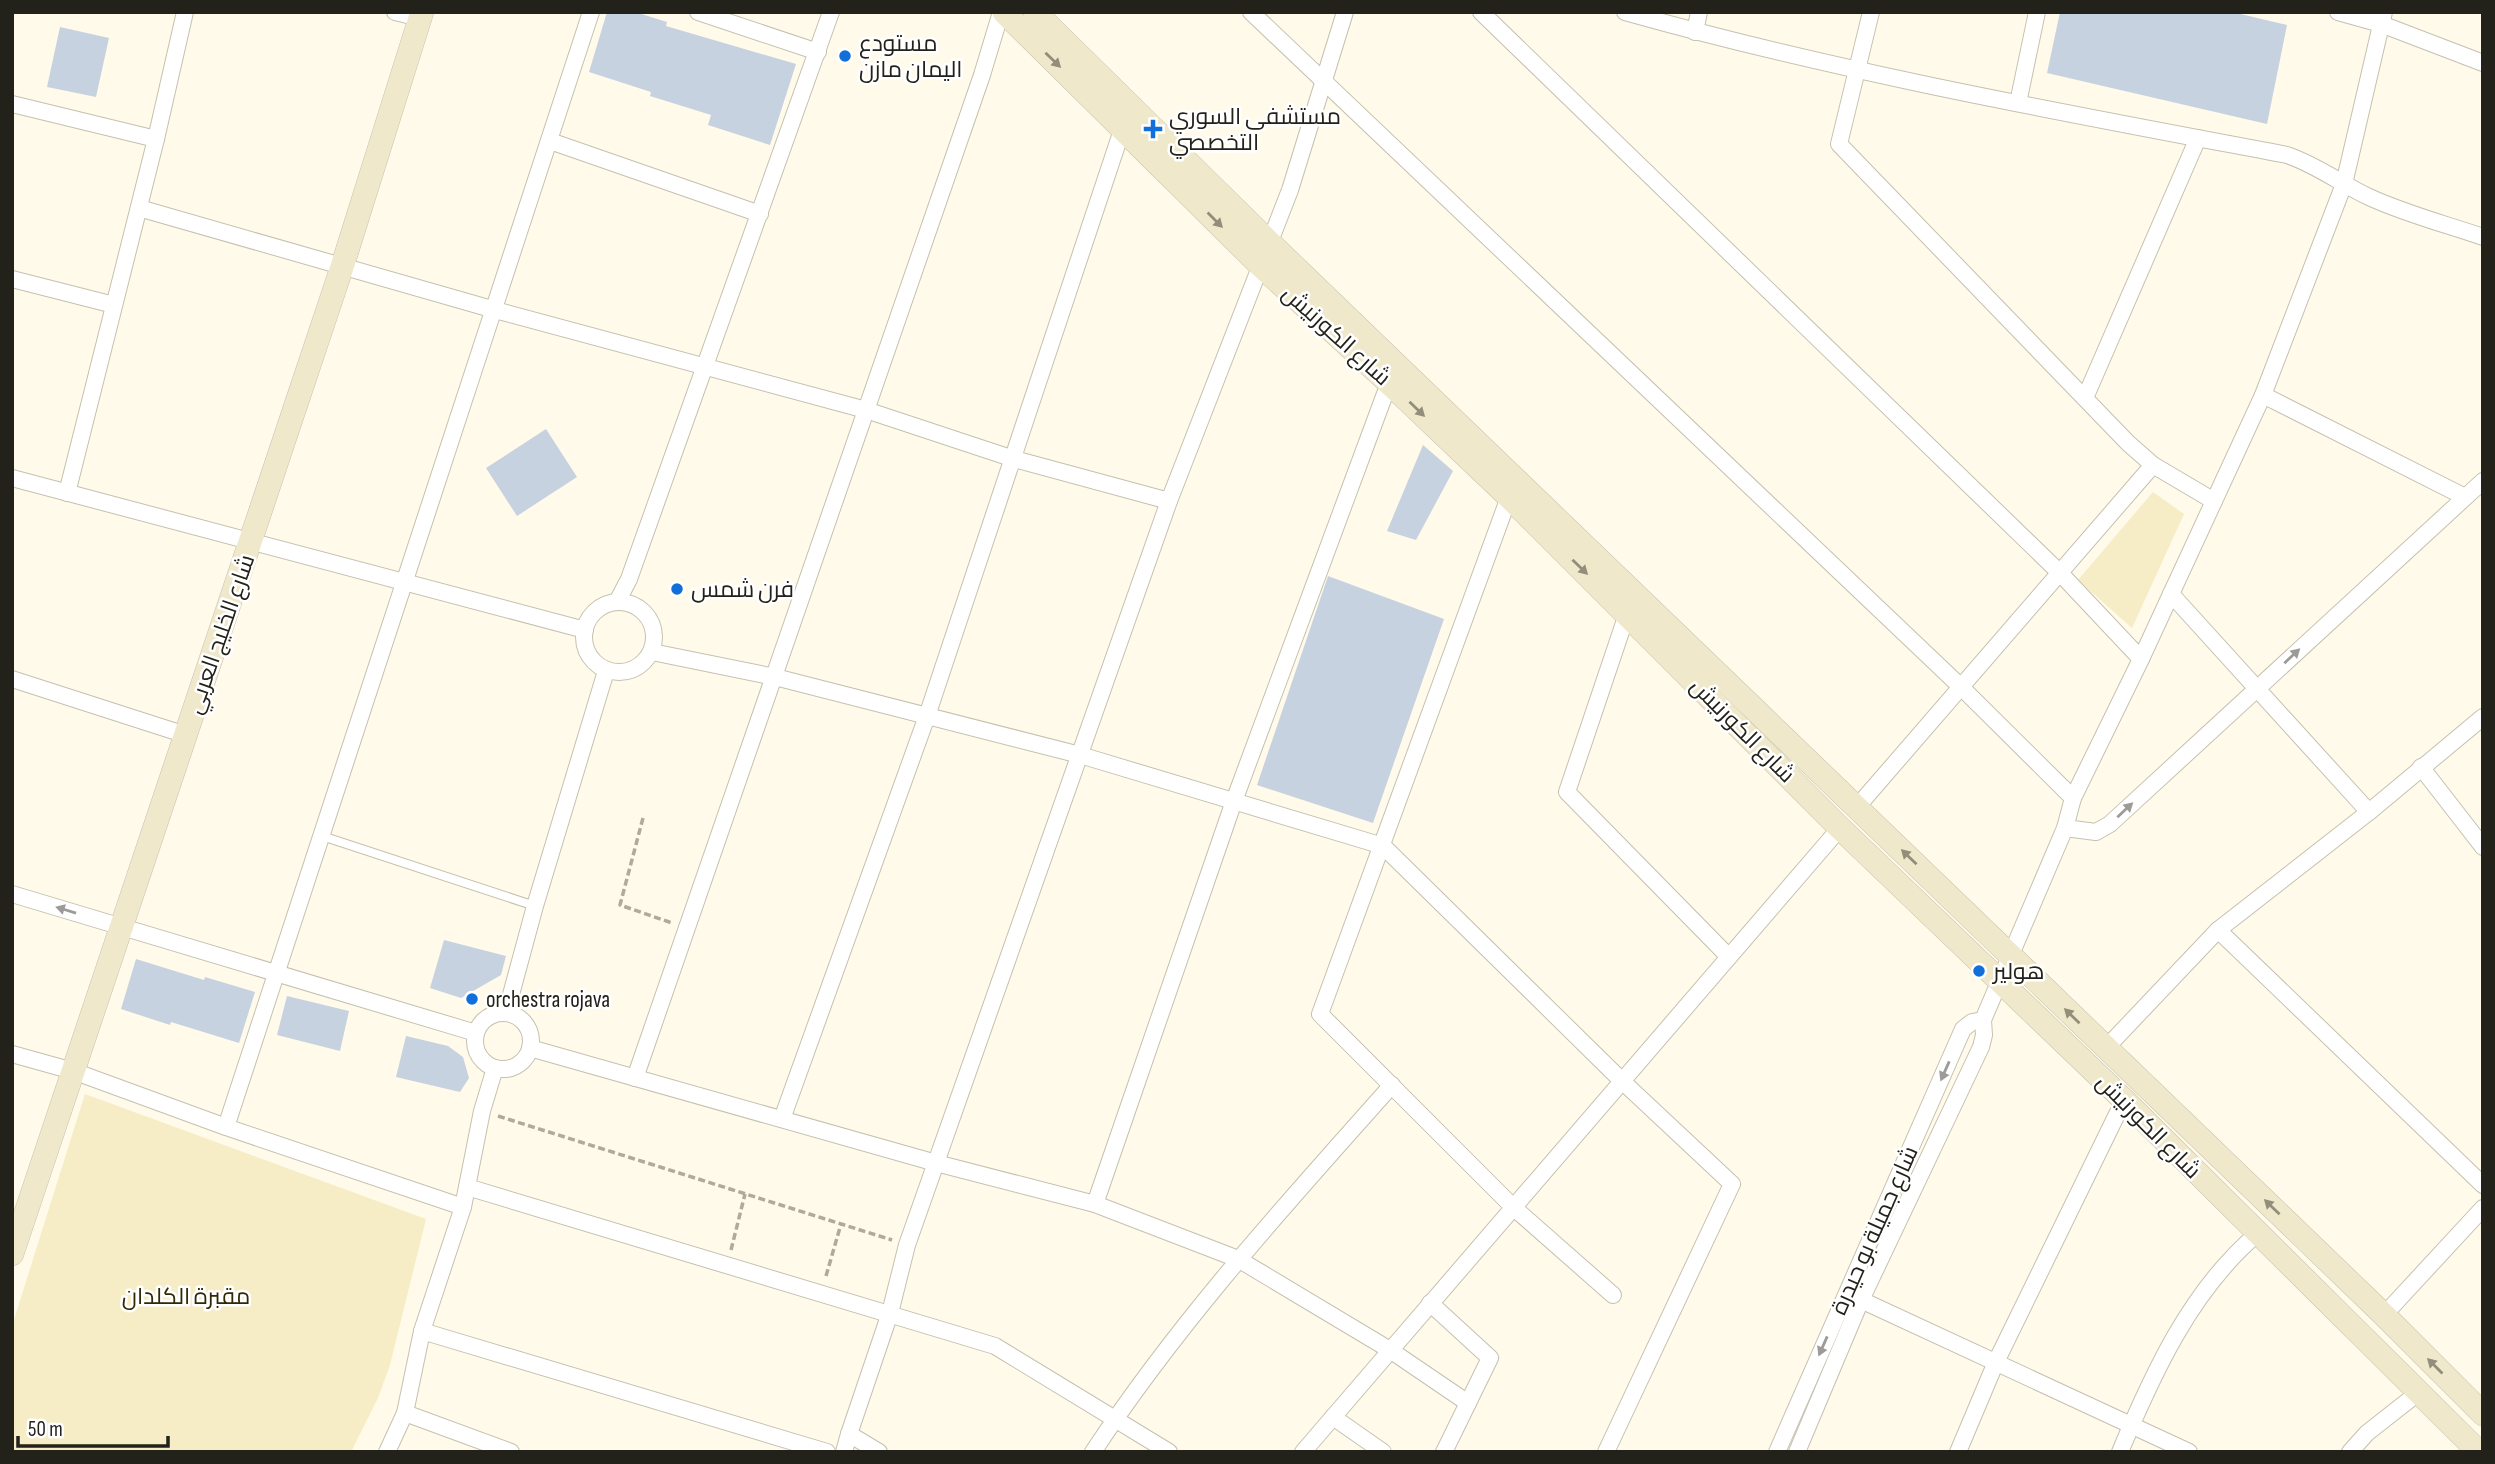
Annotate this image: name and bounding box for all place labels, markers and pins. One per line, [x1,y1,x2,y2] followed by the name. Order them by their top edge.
[859,30,962,84] place label: مستودع اليمان مازن
[837,48,853,64] marker: مستودع اليمان مازن
[1169,103,1341,159] place label: مستشفى السوري التخصصي
[1143,119,1163,139] marker: مستشفى السوري التخصصي
[691,576,794,604] place label: فرن شمس
[669,581,685,597] marker: فرن شمس
[1991,958,2045,986] place label: هولير
[1971,963,1987,979] marker: هولير
[486,986,610,1014] place label: orchestra rojava
[464,991,480,1007] marker: orchestra rojava

